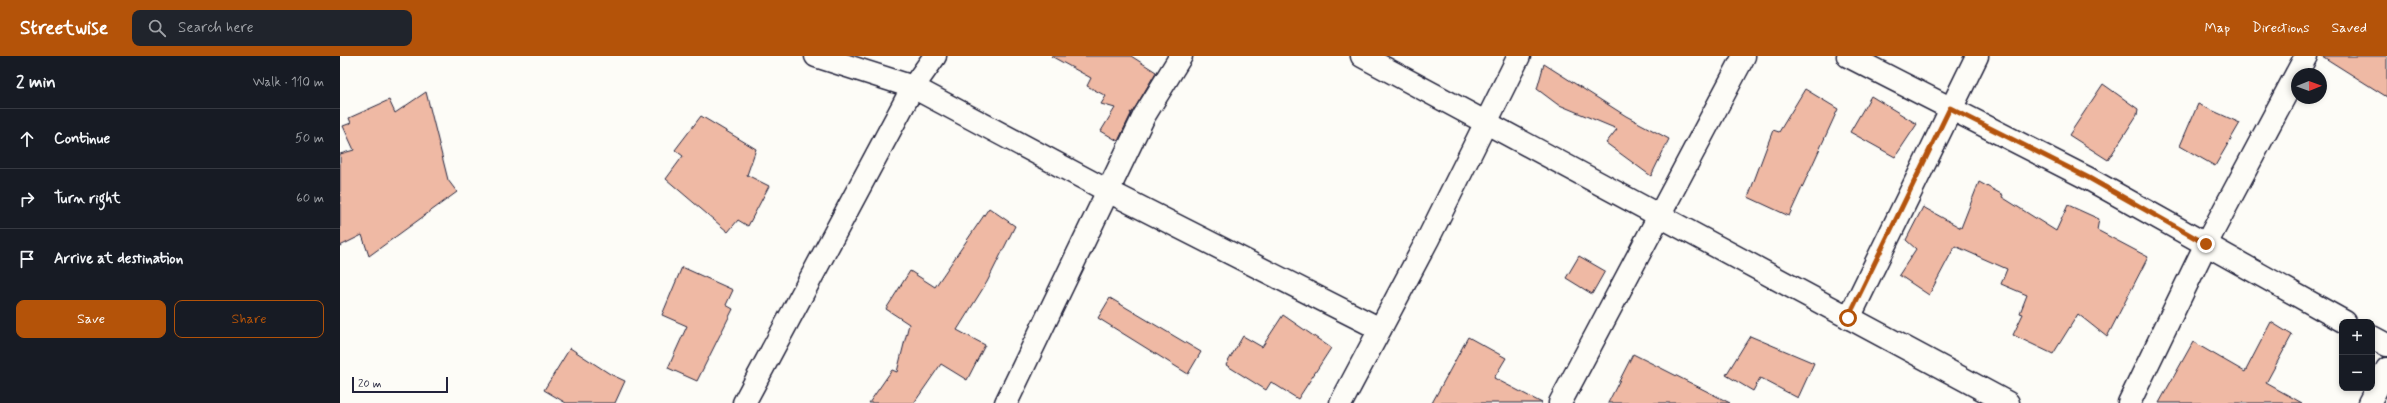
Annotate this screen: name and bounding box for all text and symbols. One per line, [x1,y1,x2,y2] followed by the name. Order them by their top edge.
[132,10,412,46] search box
[20,16,108,41] text: Streetwise
[146,17,168,39] icon: search
[178,18,254,38] text: Search here
[2204,19,2230,37] text: Map
[2252,19,2310,37] text: Directions
[2332,19,2367,37] text: Saved
[2291,68,2327,104] north arrow
[16,71,56,93] text: 2 min
[253,74,324,91] text: Walk · 110 m
[16,128,38,150] icon: ahead
[54,129,110,149] text: Continue
[295,130,324,147] text: 50 m
[16,188,38,210] icon: right
[54,189,121,209] text: Turn right
[296,190,324,207] text: 60 m
[2197,235,2215,253] route end
[16,248,38,270] icon: arrive
[54,249,183,269] text: Arrive at destination
[16,300,166,338] button: Save
[174,300,324,338] button: Share
[1839,309,1857,327] route start
[2339,319,2375,391] map controls
[2339,319,2375,355] button: +
[2339,355,2375,391] button: −
[352,375,448,394] scale bar
[358,377,381,391] text: 20 m

